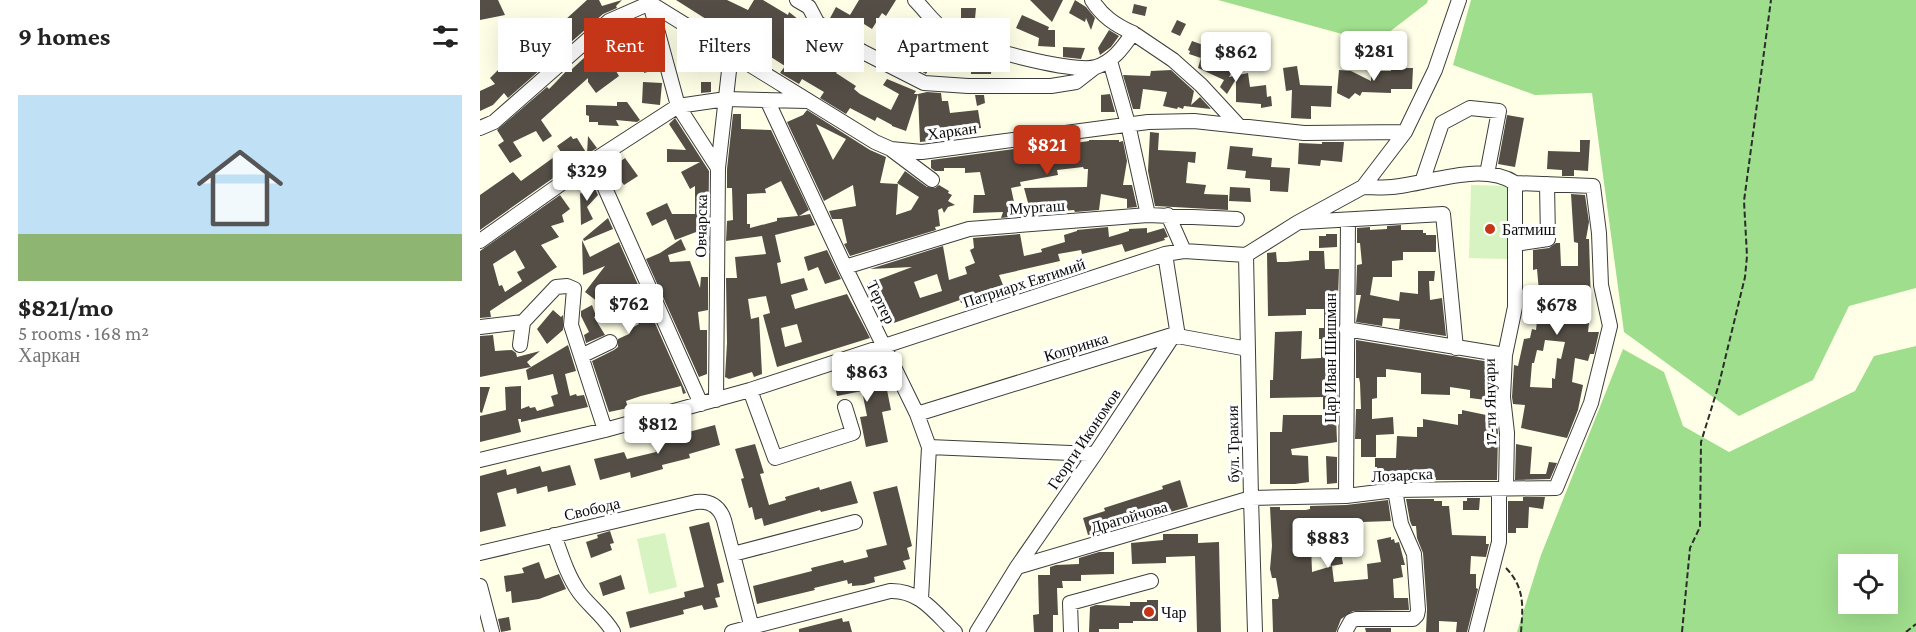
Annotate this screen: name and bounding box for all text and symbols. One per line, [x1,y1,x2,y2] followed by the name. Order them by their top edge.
[498,18,572,72] chip: Buy
[584,18,665,72] chip: Rent
[677,18,772,72] chip: Filters
[784,18,864,72] chip: New
[876,18,1010,72] chip: Apartment
[429,20,462,53] icon: filters
[18,22,110,51] text: 9 homes
[1338,31,1410,82] pin: $281
[1200,32,1272,83] pin: $862
[1354,39,1394,61] text: $281
[1215,40,1257,62] text: $862
[926,119,978,144] street label: Харкан
[1011,125,1083,176] pin: $821
[1027,133,1067,155] text: $821
[186,134,294,242] icon: home
[551,151,623,202] pin: $329
[567,159,607,181] text: $329
[692,194,711,258] street label: Овчарска
[1009,197,1066,218] street label: Мургаш
[1502,221,1557,238] place label: Батмиш
[1483,222,1497,236] marker: Батмиш
[961,255,1088,312] street label: Патриарх Евтимий
[862,278,899,327] street label: Тертер
[593,284,665,335] pin: $762
[1521,285,1593,336] pin: $678
[609,292,649,314] text: $762
[18,293,114,322] text: $821/mo
[1322,293,1340,423] street label: Цар Иван Шишман
[1536,293,1578,315] text: $678
[18,322,149,344] text: 5 rooms · 168 m²
[1042,329,1110,366] street label: Копринка
[18,344,80,366] text: Харкан
[831,352,903,403] pin: $863
[1481,358,1500,446] street label: 17-ти Януари
[846,360,888,382] text: $863
[1044,385,1125,493] street label: Георги Икономов
[622,404,694,455] pin: $812
[1224,404,1243,483] street label: бул. Тракия
[638,412,678,434] text: $812
[1371,465,1433,486] street label: Лозарска
[562,494,622,525] street label: Свобода
[1089,498,1170,537] street label: Драгойчова
[1292,518,1364,569] pin: $883
[1307,526,1349,548] text: $883
[1838,554,1898,614] map controls
[1838,554,1898,614] button: locate
[1161,604,1187,622] place label: Чар
[1142,605,1156,619] marker: Чар

